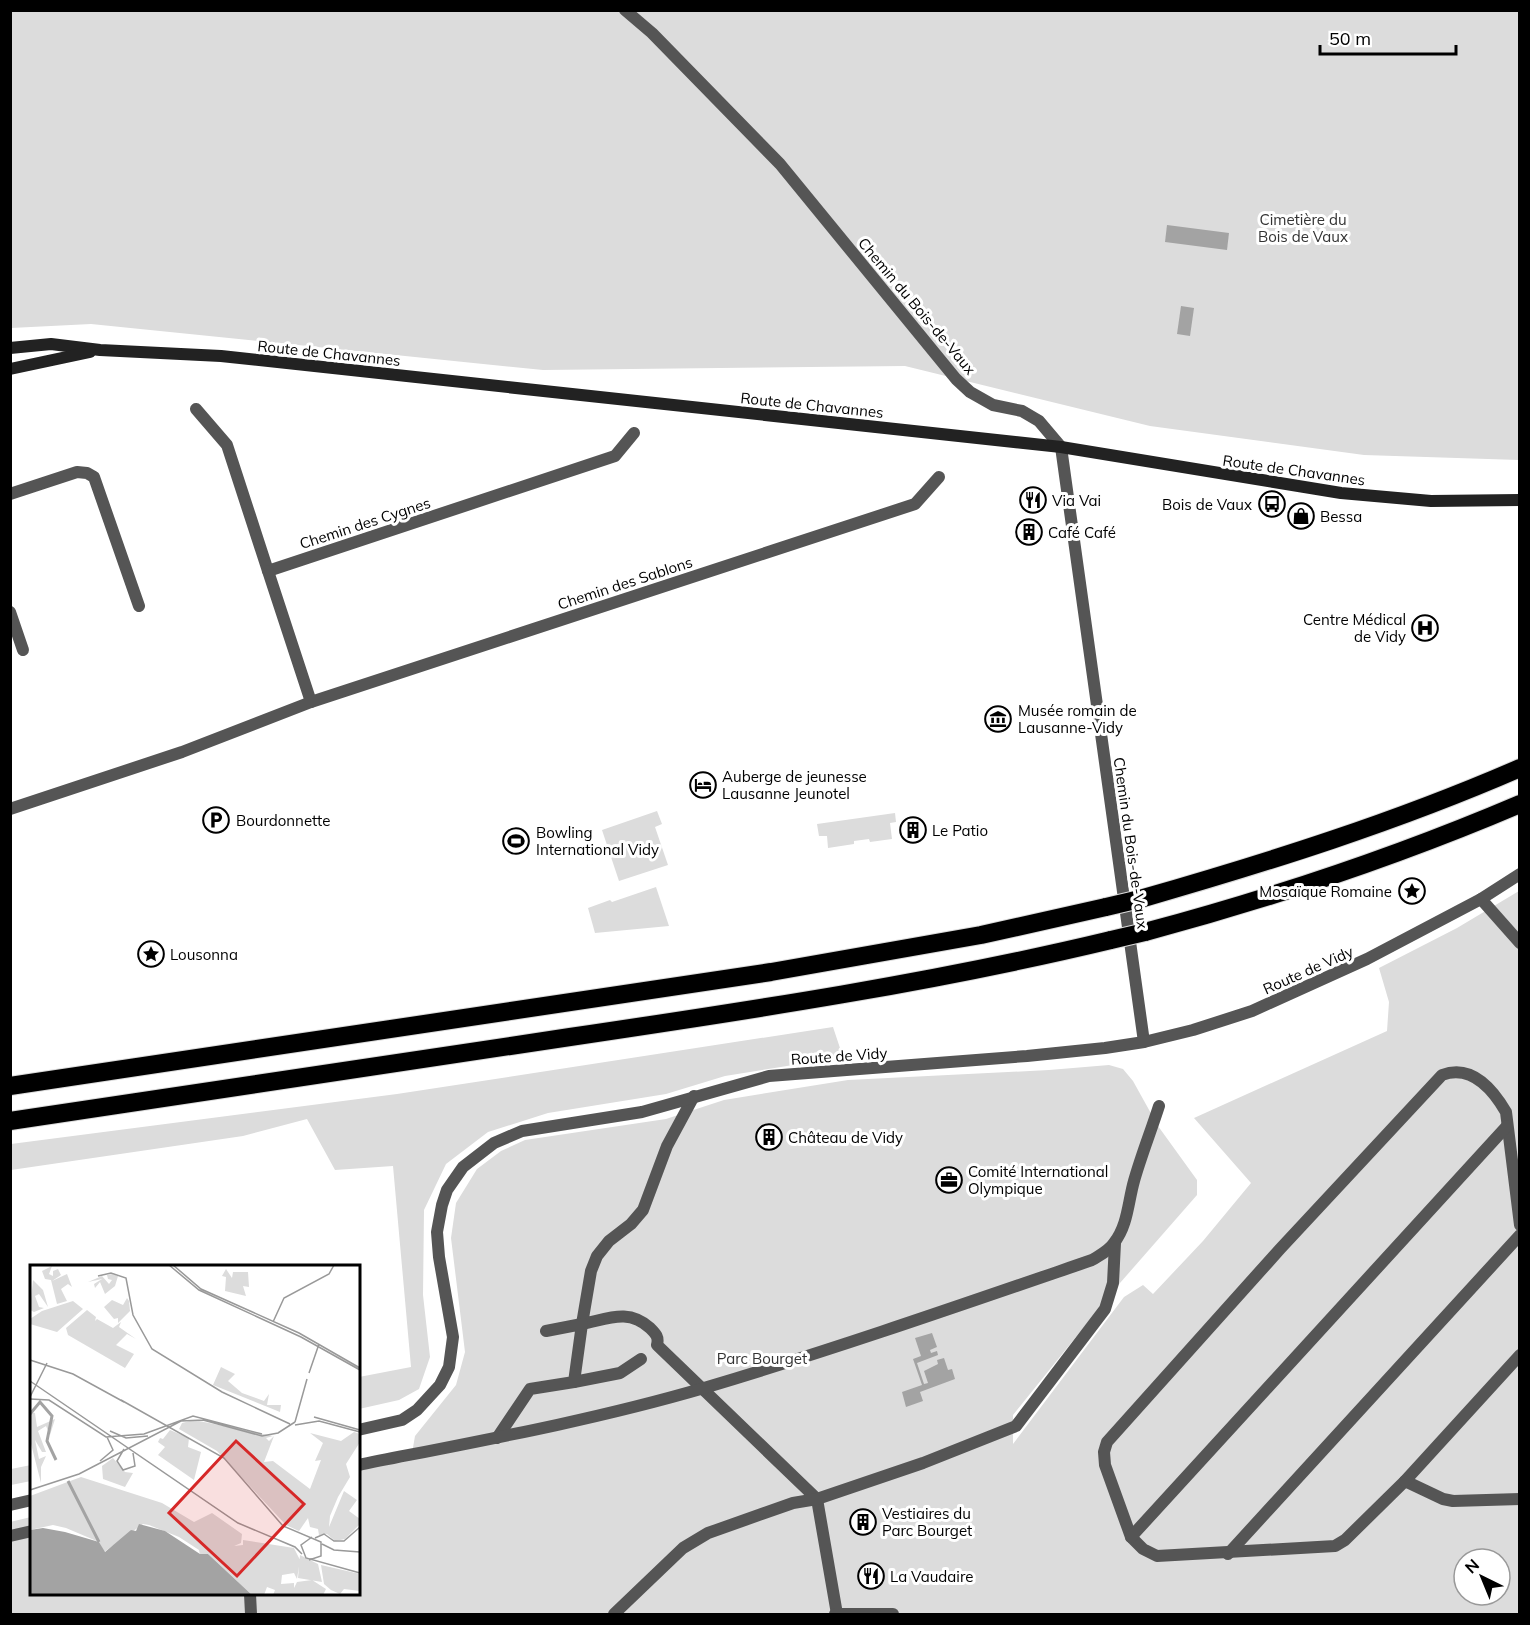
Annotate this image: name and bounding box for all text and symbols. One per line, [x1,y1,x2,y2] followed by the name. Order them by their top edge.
[1320,18,1456,56] scale bar
[1329,27,1371,50] text: 50 m
[1258,210,1348,246] park label: Cimetière du Bois de Vaux
[854,234,980,378] street label: Chemin du Bois-de-Vaux
[257,336,401,370] street label: Route de Chavannes
[740,388,884,422] street label: Route de Chavannes
[1222,451,1366,489] street label: Route de Chavannes
[1018,485,1048,515] restaurant icon: Via Vai
[1257,489,1287,519] bus stop icon: Bois de Vaux
[1052,491,1101,510] place label: Via Vai
[297,493,433,553] street label: Chemin des Cygnes
[1162,495,1252,514] place label: Bois de Vaux
[1286,501,1316,531] shop icon: Bessa
[1320,507,1362,526] place label: Bessa
[1014,517,1044,547] building icon: Café Café
[1048,523,1116,542] place label: Café Café
[555,552,695,614] street label: Chemin des Sablons
[1303,610,1406,646] place label: Centre Médical de Vidy
[1410,613,1440,643] hospital icon: Centre Médical de Vidy
[1018,701,1137,737] place label: Musée romain de Lausanne-Vidy
[983,704,1013,734] museum icon: Musée romain de Lausanne-Vidy
[1110,756,1152,930] street label: Chemin du Bois-de-Vaux
[722,767,867,803] place label: Auberge de jeunesse Lausanne Jeunotel
[688,770,718,800] hotel icon: Auberge de jeunesse Lausanne Jeunotel
[201,805,231,835] parking icon: Bourdonnette
[236,811,330,830] place label: Bourdonnette
[898,815,928,845] building icon: Le Patio
[932,821,988,840] place label: Le Patio
[536,823,659,859] place label: Bowling International Vidy
[501,826,531,856] sports icon: Bowling International Vidy
[1397,876,1427,906] place icon: Mosaïque Romaine
[1259,882,1392,901] place label: Mosaïque Romaine
[136,939,166,969] place icon: Lousonna
[1260,942,1356,998] street label: Route de Vidy
[170,945,238,964] place label: Lousonna
[790,1043,888,1069] street label: Route de Vidy
[754,1122,784,1152] building icon: Château de Vidy
[788,1128,903,1147] place label: Château de Vidy
[968,1162,1108,1198] place label: Comité International Olympique
[934,1165,964,1195] office icon: Comité International Olympique
[30,1265,360,1595] inset map
[717,1349,807,1368] park label: Parc Bourget
[882,1504,972,1540] place label: Vestiaires du Parc Bourget
[848,1507,878,1537] building icon: Vestiaires du Parc Bourget
[1452,1547,1512,1607] north arrow
[1461,1555,1483,1577] text: N
[856,1561,886,1591] restaurant icon: La Vaudaire
[890,1567,973,1586] place label: La Vaudaire

